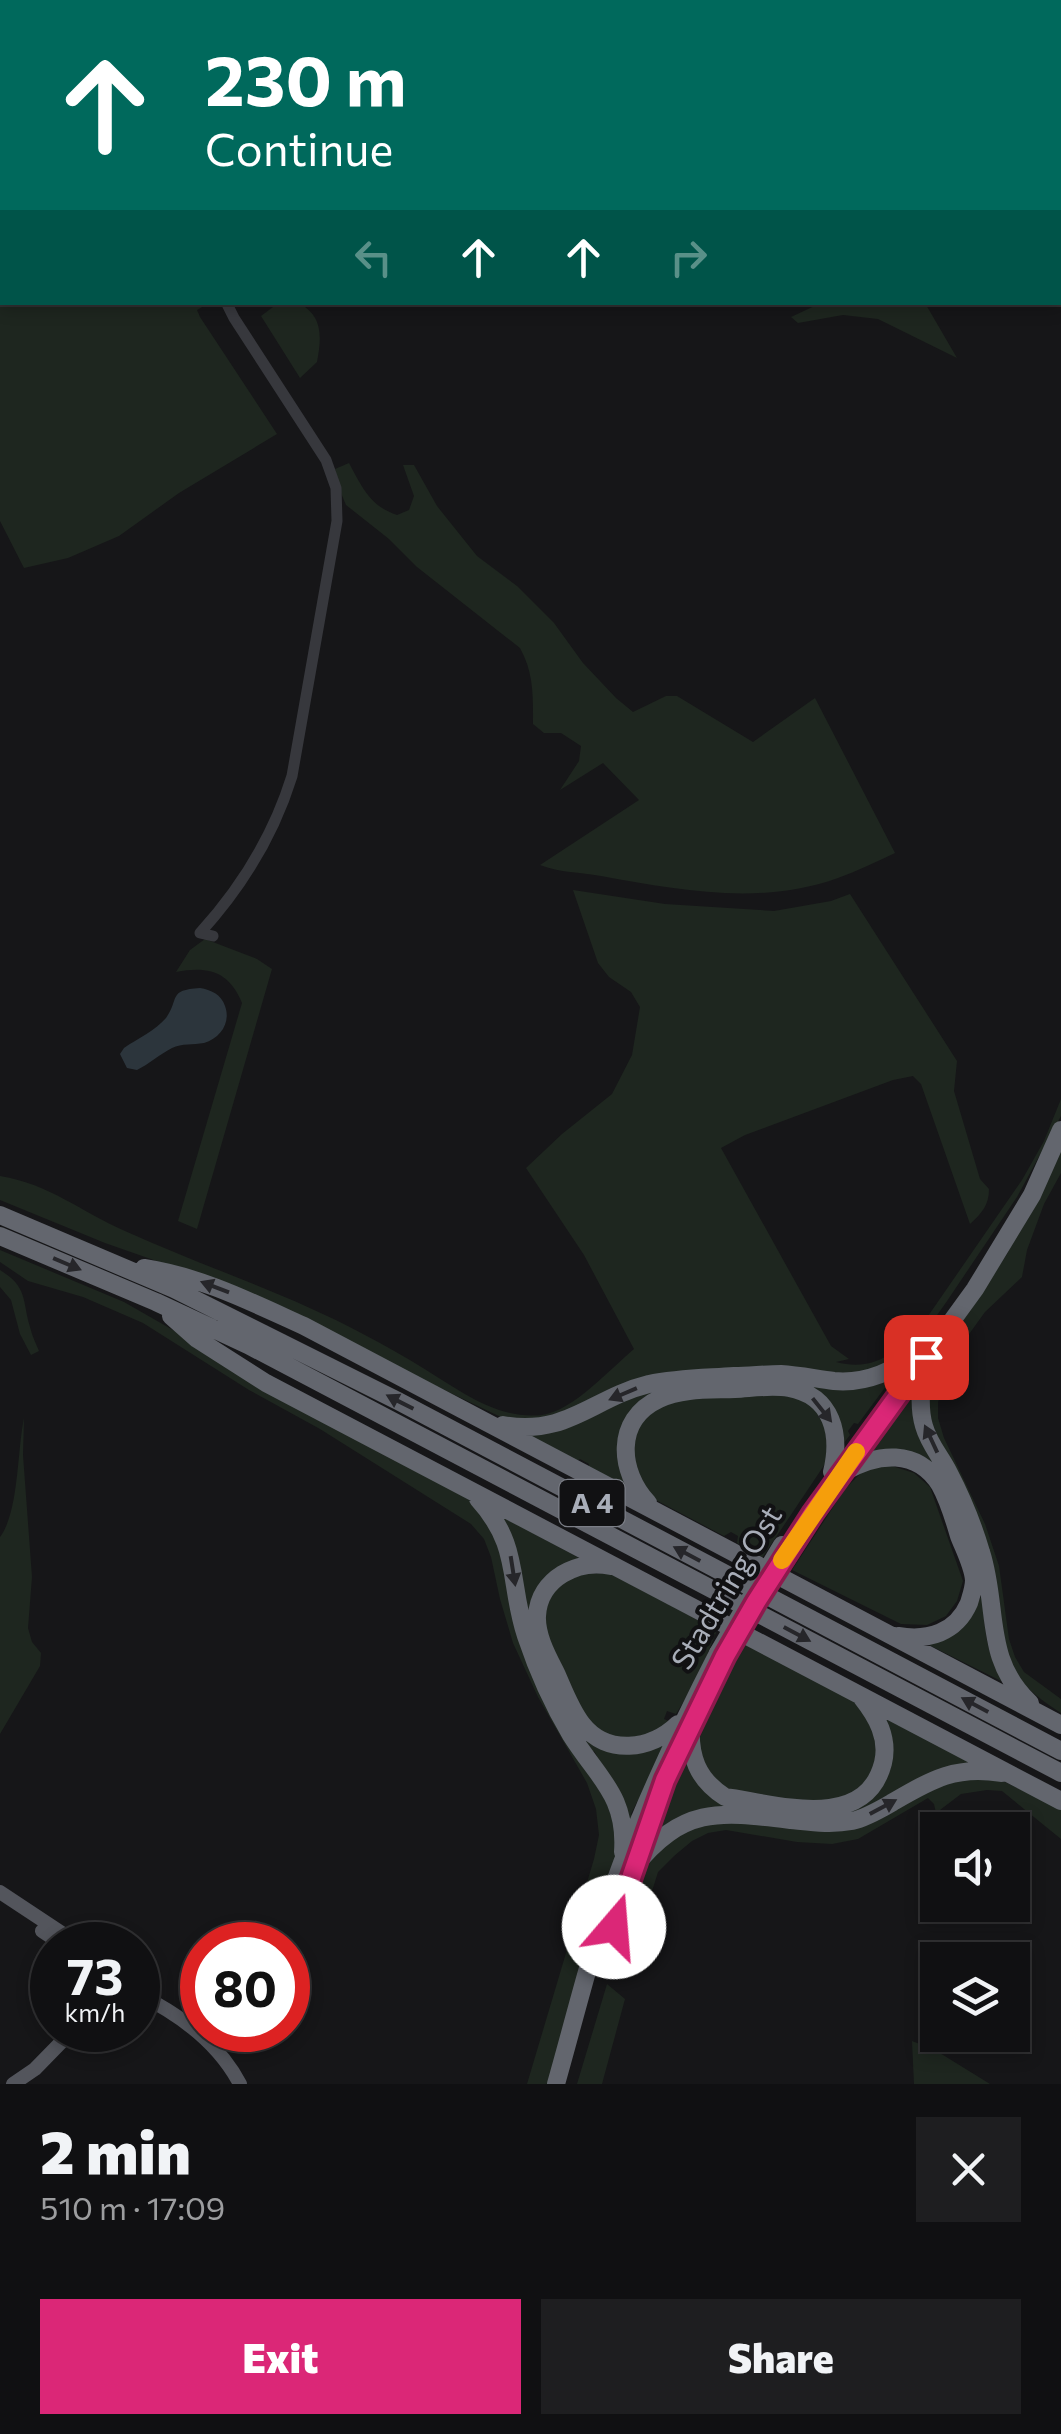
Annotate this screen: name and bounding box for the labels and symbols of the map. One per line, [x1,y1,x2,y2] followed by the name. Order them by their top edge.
[52,1256,82,1272] one-way arrow
[200,1279,230,1294] one-way arrow
[884,1315,969,1400] pin
[608,1386,638,1402] one-way arrow
[385,1394,414,1411] one-way arrow
[811,1398,832,1423] one-way arrow
[922,1424,939,1453] one-way arrow
[560,1480,624,1526] road number: A 4
[662,1498,788,1675] street label: Stadtring Ost
[673,1546,702,1563] one-way arrow
[505,1556,521,1588] one-way arrow
[782,1625,811,1642] one-way arrow
[960,1697,989,1714] one-way arrow
[868,1799,897,1816] one-way arrow
[562,1875,666,1979] position arrow
[180,1922,310,2052] speed limit sign: 80

